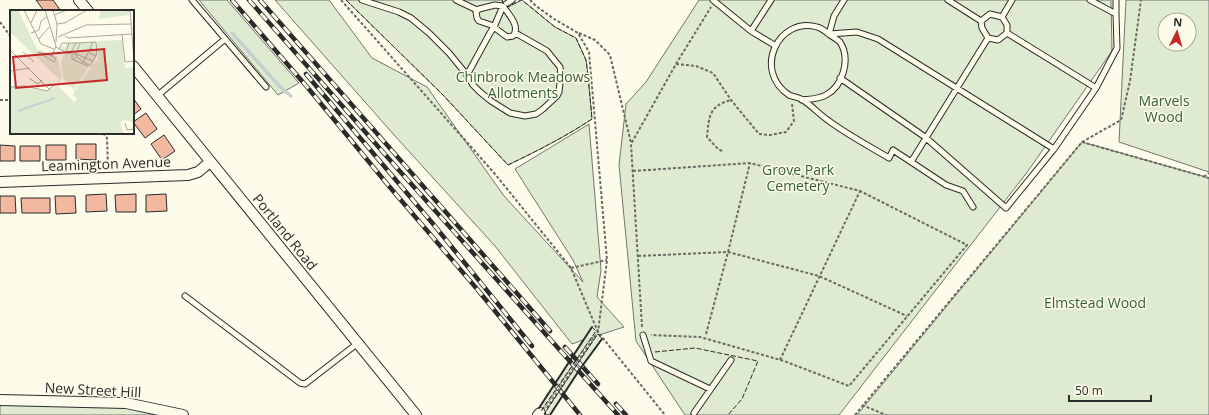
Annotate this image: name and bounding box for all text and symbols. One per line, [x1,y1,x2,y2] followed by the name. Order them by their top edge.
[10,10,134,134] inset map
[1157,12,1197,52] north arrow
[1173,14,1183,29] text: N
[456,67,591,102] park label: Chinbrook Meadows Allotments
[1138,91,1190,126] park label: Marvels Wood
[41,152,171,175] street label: Leamington Avenue
[762,160,835,195] park label: Grove Park Cemetery
[249,190,322,274] street label: Portland Road
[1044,293,1146,312] park label: Elmstead Wood
[44,377,142,402] street label: New Street Hill
[1069,377,1151,403] scale bar
[1075,382,1103,399] text: 50 m

